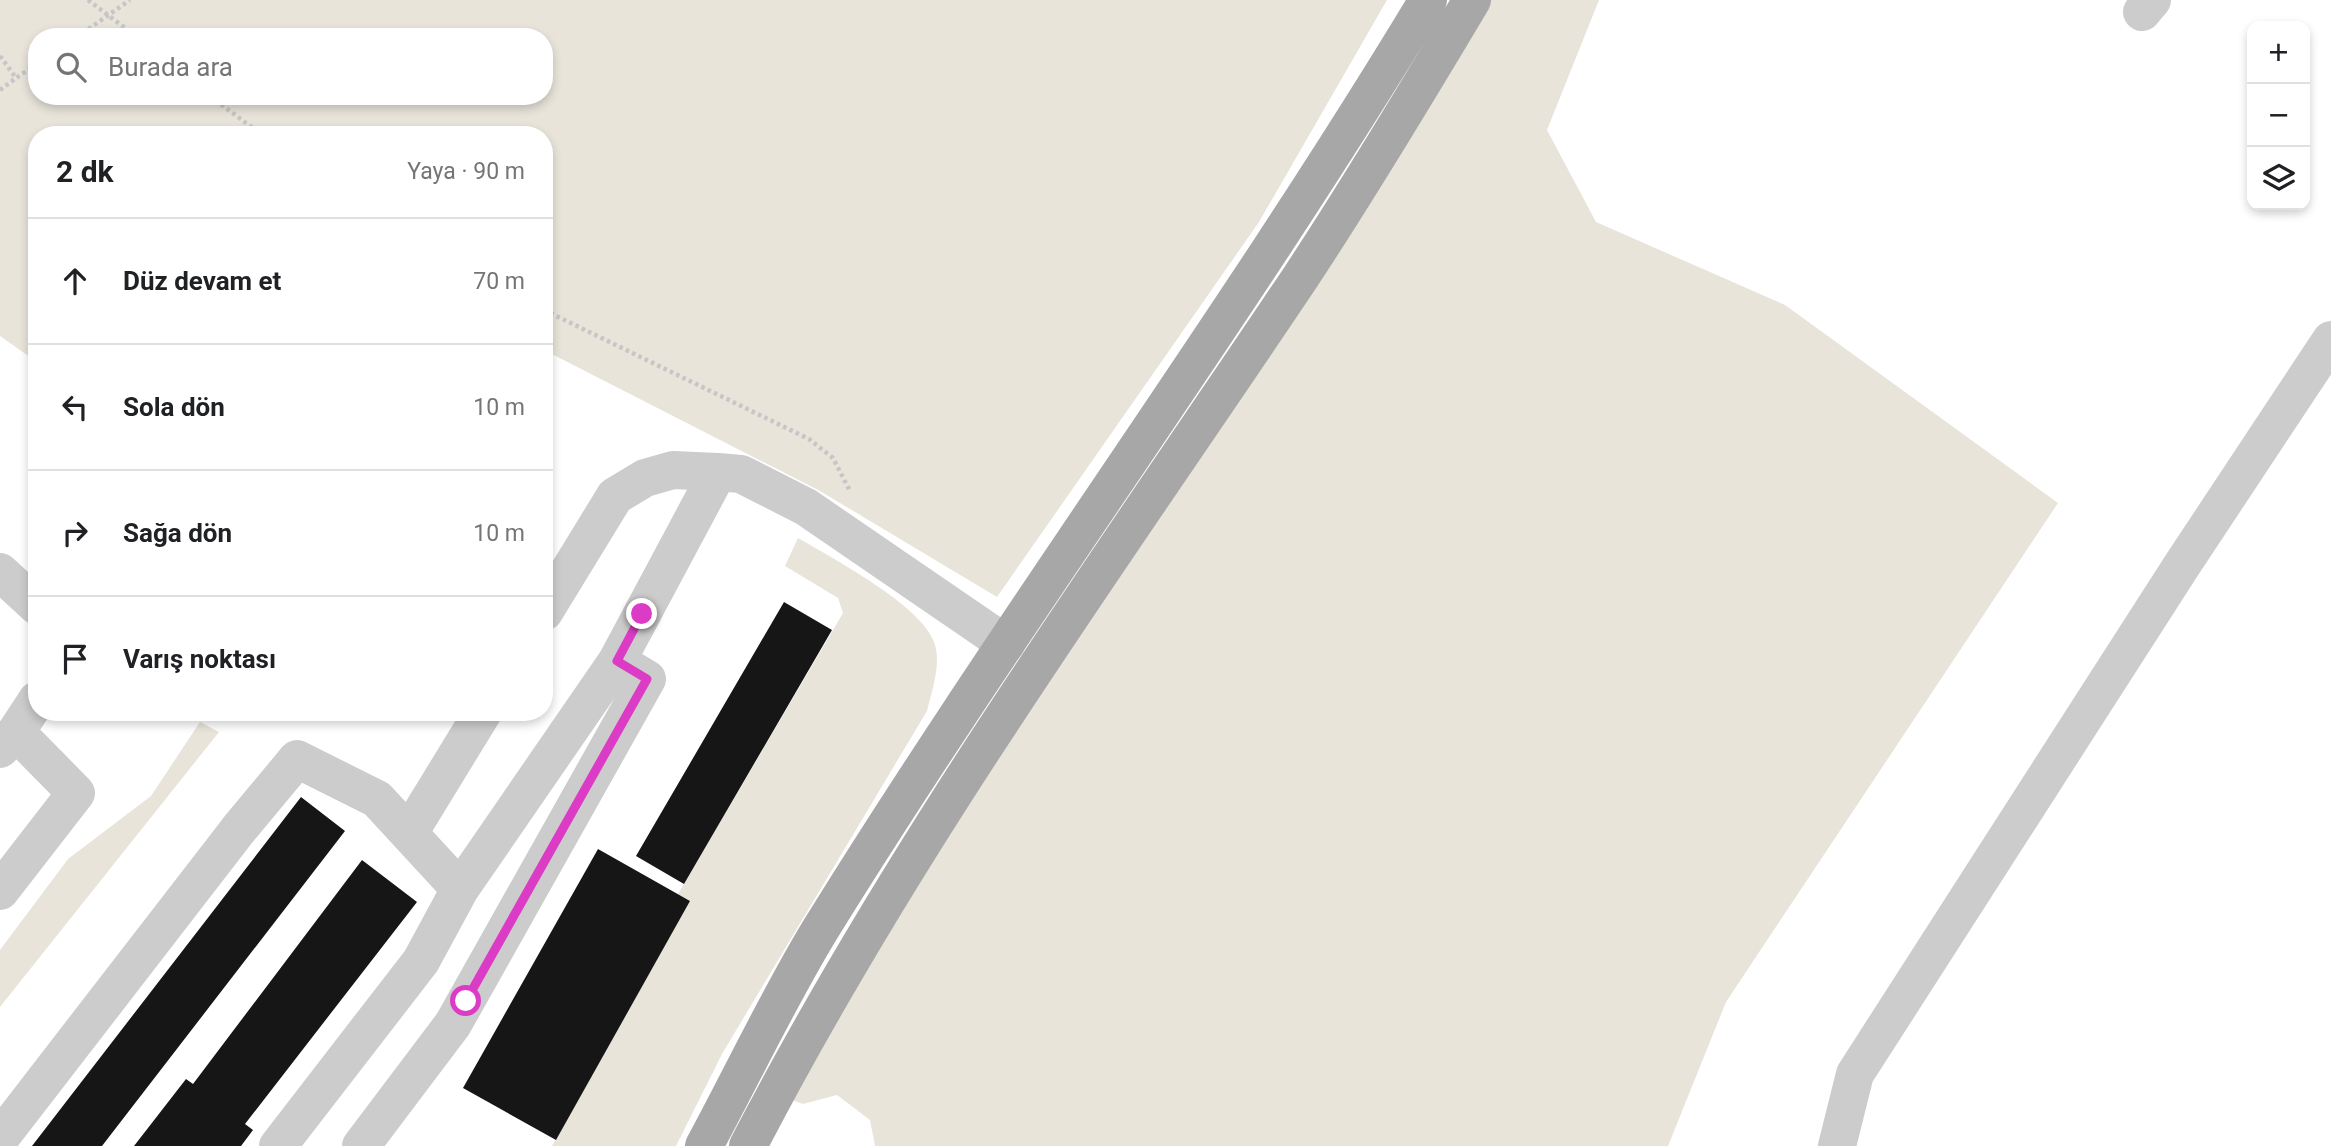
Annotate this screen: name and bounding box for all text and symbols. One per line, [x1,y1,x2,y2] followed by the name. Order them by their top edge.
[2247,21,2310,210] map controls
[2247,21,2310,84] button: +
[28,28,553,105] search box
[52,48,90,86] icon: search
[108,52,233,82] text: Burada ara
[2247,84,2310,147] button: −
[2247,147,2310,210] button: layers
[56,154,114,189] text: 2 dk
[407,158,525,185] text: Yaya · 90 m
[56,262,94,300] icon: ahead
[123,266,281,296] text: Düz devam et
[473,268,525,295] text: 70 m
[56,388,94,426] icon: left
[123,392,225,422] text: Sola dön
[473,394,525,421] text: 10 m
[56,514,94,552] icon: right
[123,518,232,548] text: Sağa dön
[473,520,525,547] text: 10 m
[626,598,657,629] route end
[56,640,94,678] icon: arrive
[123,644,276,674] text: Varış noktası
[450,985,481,1016] route start

